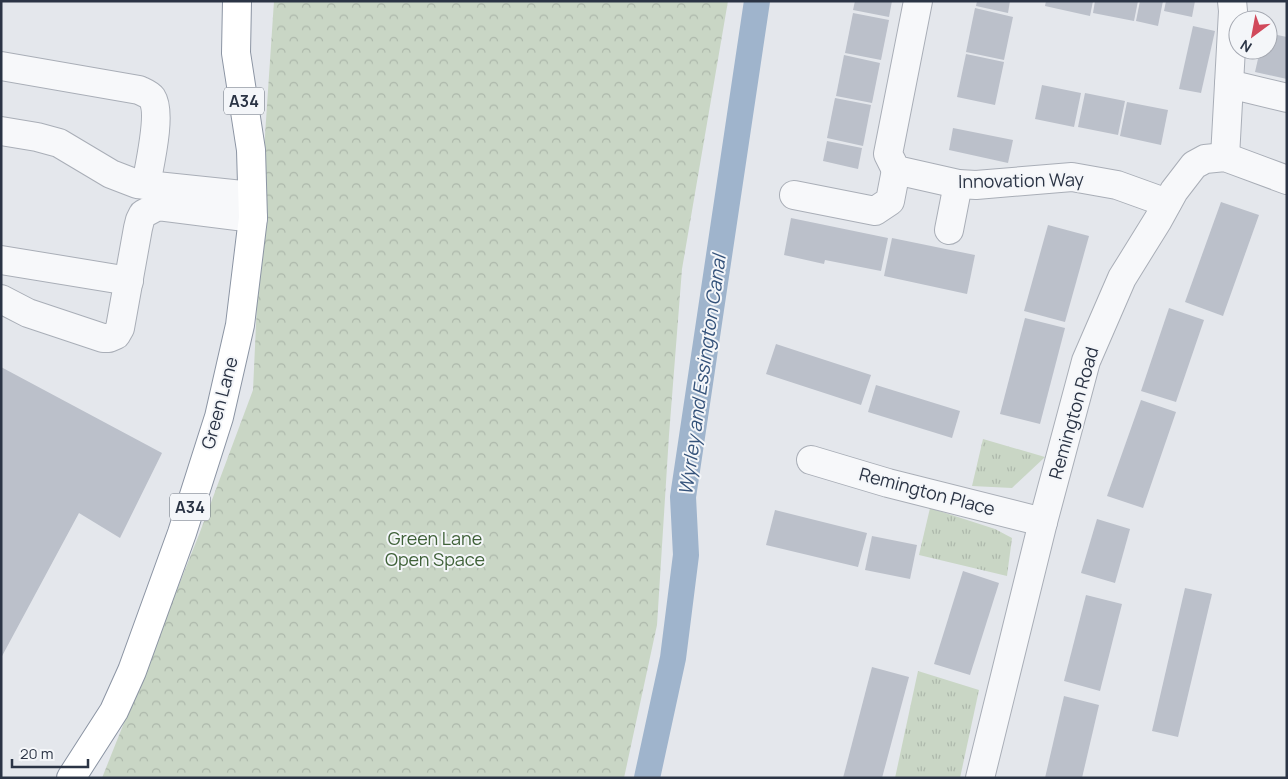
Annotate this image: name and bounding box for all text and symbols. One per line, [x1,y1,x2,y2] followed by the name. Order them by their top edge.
[1228,10,1278,60] north arrow
[1237,36,1255,57] text: N
[224,88,264,114] road number: A34
[958,167,1085,193] street label: Innovation Way
[672,251,732,497] water label: Wyrley and Essington Canal
[1043,344,1103,482] street label: Remington Road
[195,354,243,451] street label: Green Lane
[857,461,998,521] street label: Remington Place
[170,494,210,520] road number: A34
[385,526,485,571] park label: Green Lane Open Space
[12,736,89,768] scale bar
[20,743,53,764] text: 20 m

